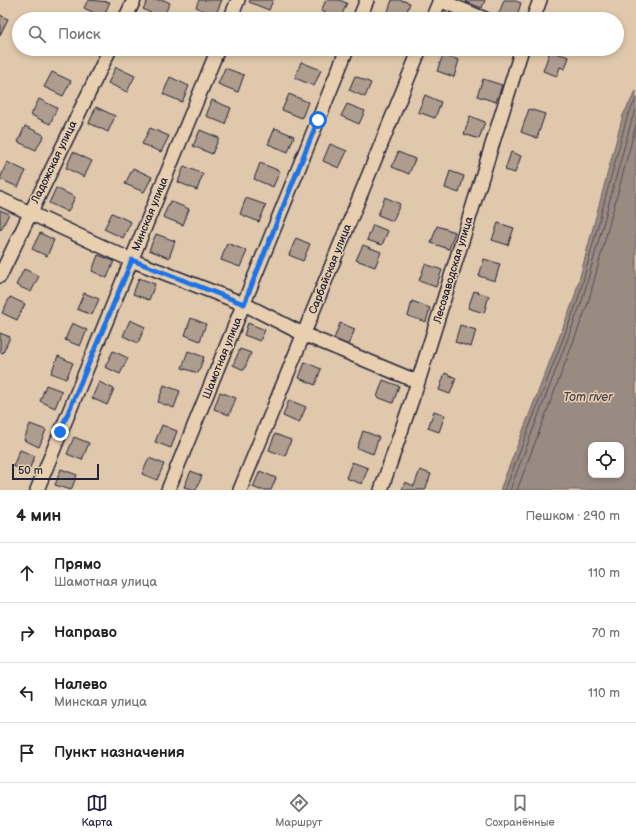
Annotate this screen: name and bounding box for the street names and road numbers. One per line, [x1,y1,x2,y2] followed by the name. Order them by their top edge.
[28,118,80,206] street label: Ладожская улица
[129,175,171,253] street label: Минская улица
[430,215,476,326] street label: Лесозаводская улица
[306,222,354,316] street label: Сарбайская улица
[200,315,245,401] street label: Шамотная улица

